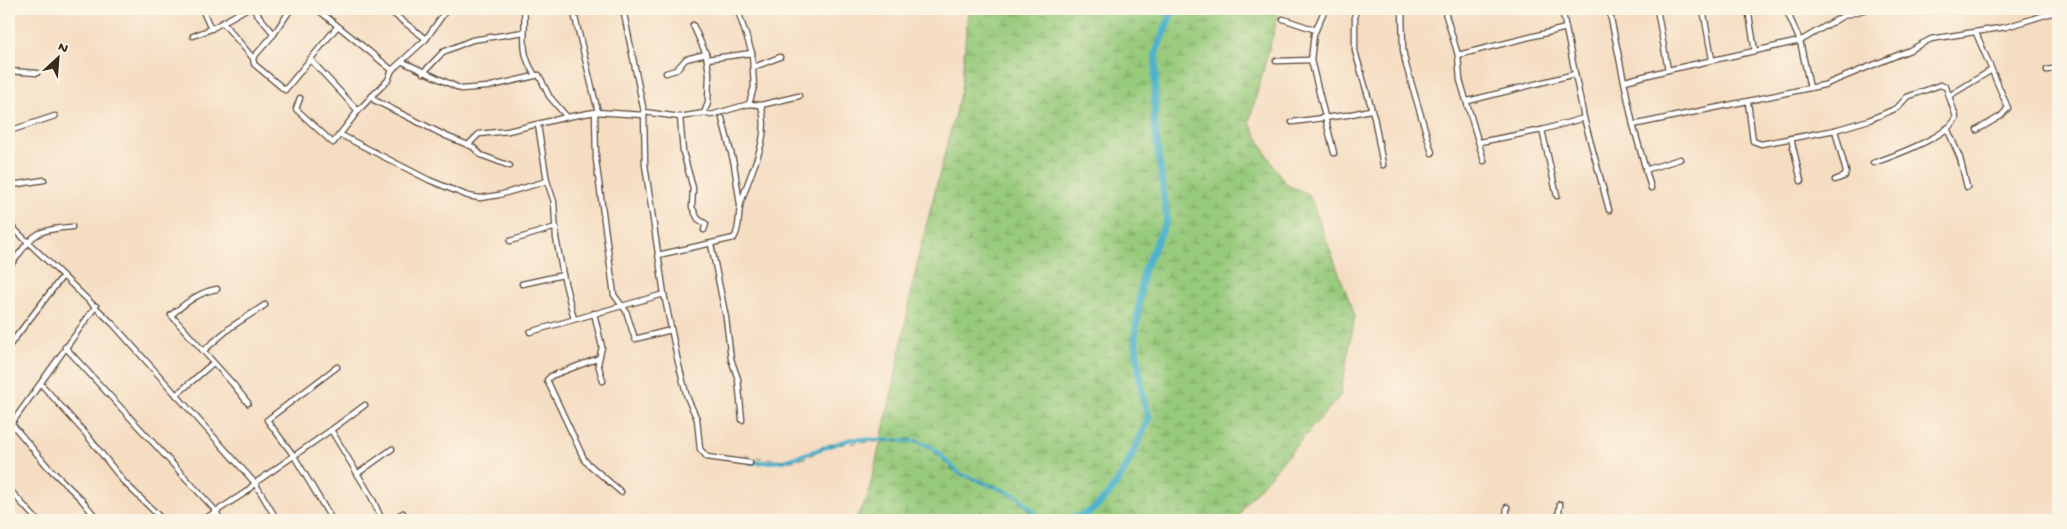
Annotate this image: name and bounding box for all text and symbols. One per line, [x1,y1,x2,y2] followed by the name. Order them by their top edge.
[32,32,82,82] north arrow
[55,39,70,58] text: N

